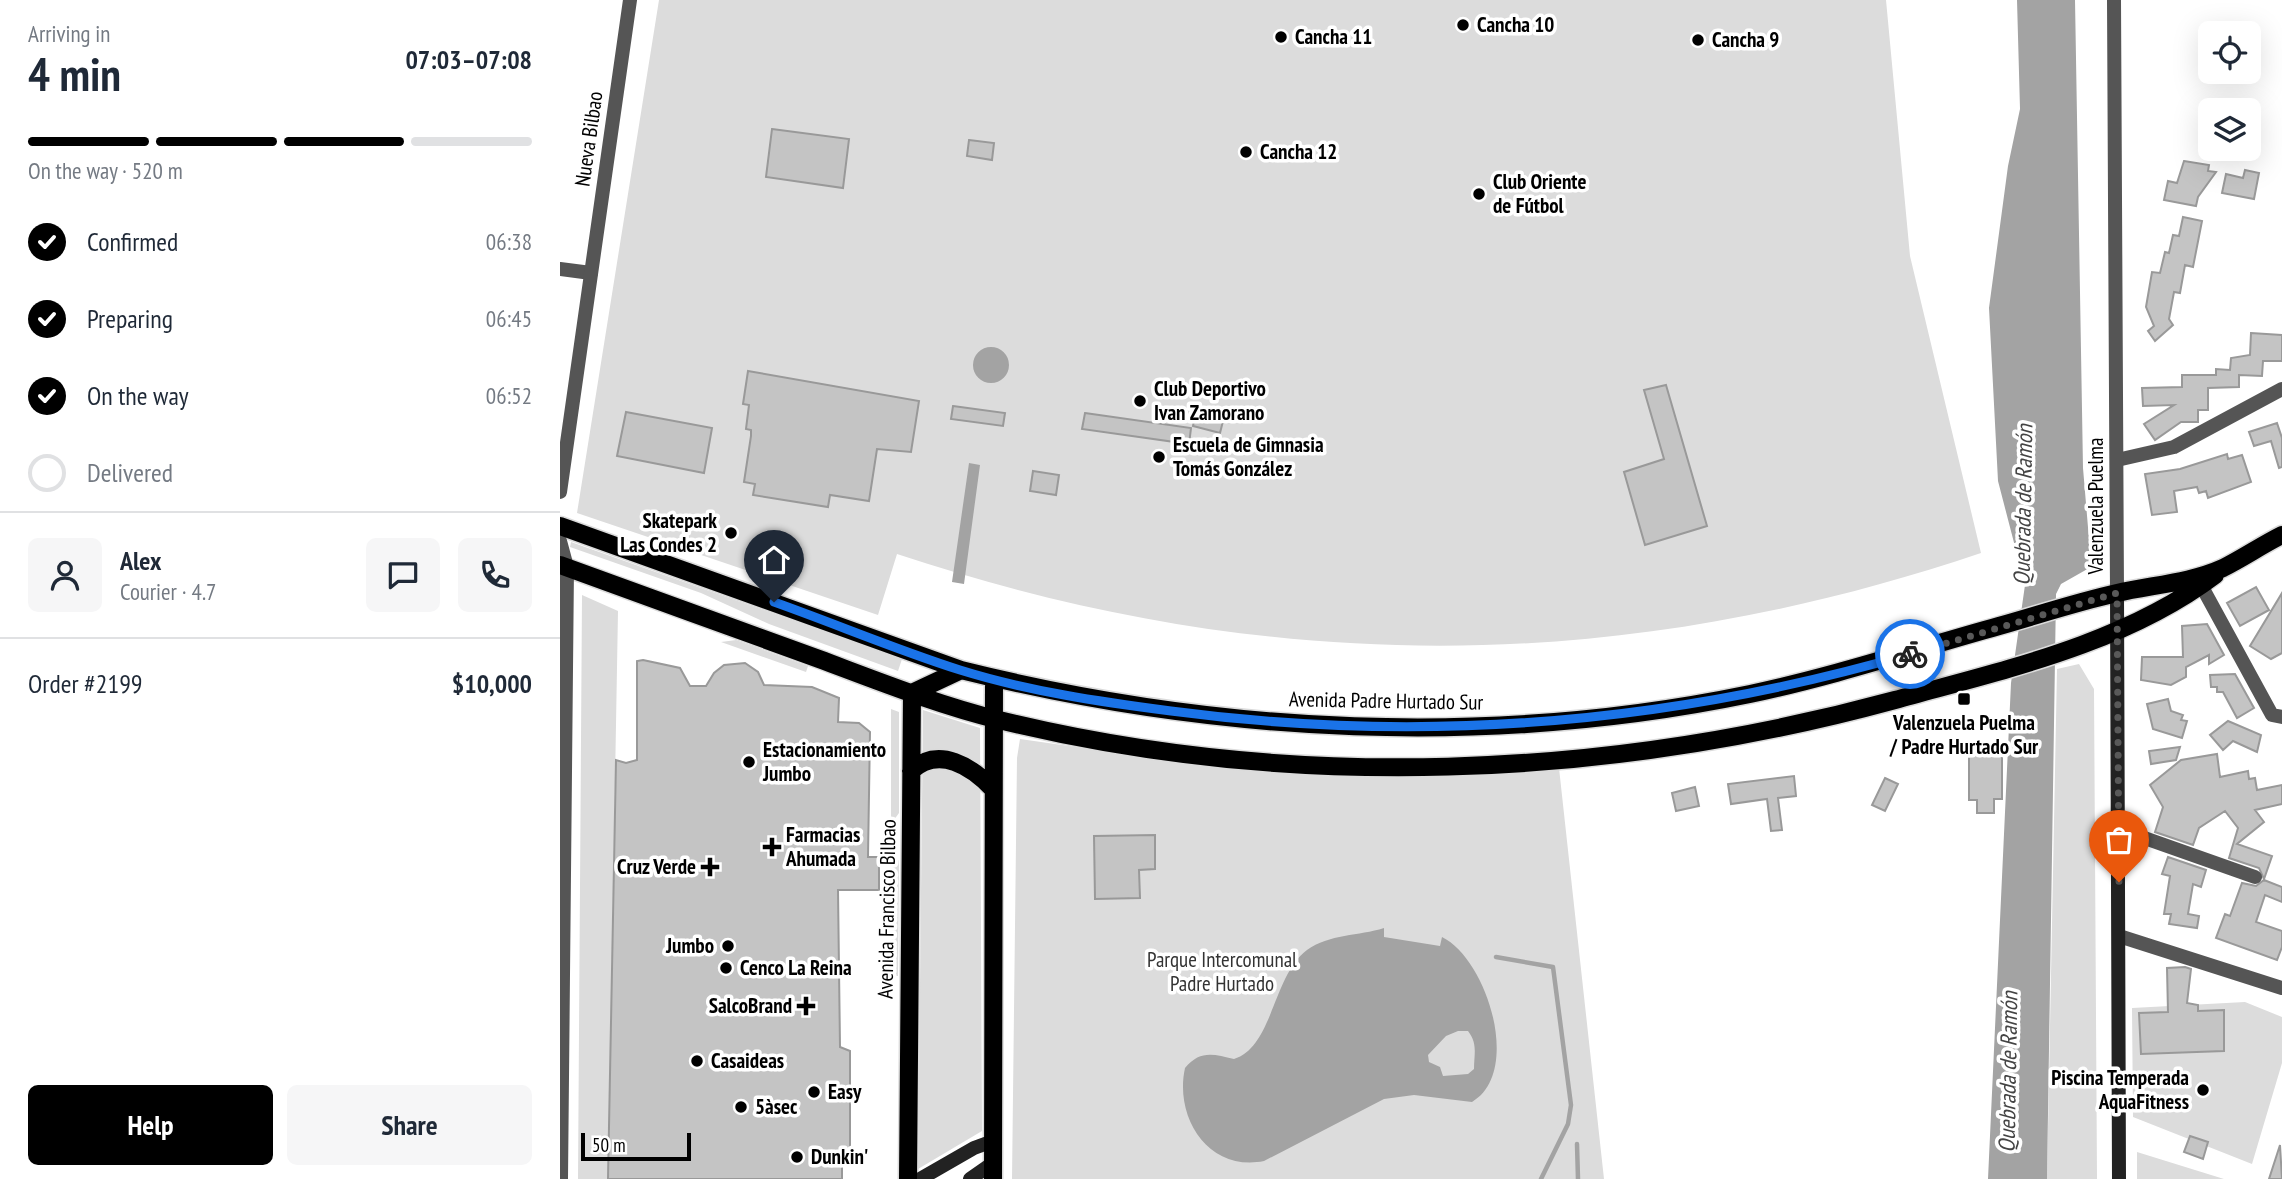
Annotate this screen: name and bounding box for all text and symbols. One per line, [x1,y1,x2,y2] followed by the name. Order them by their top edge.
[1477,11,1554,38] place label: Cancha 10
[1455,17,1471,33] marker: Cancha 10
[28,19,110,48] text: Arriving in
[2198,21,2261,161] map controls
[2198,21,2261,84] button: locate
[1295,23,1372,50] place label: Cancha 11
[1712,26,1779,53] place label: Cancha 9
[1273,29,1289,45] marker: Cancha 11
[1690,32,1706,48] marker: Cancha 9
[405,43,532,76] text: 07:03–07:08
[28,44,121,104] text: 4 min
[568,90,609,188] street label: Nueva Bilbao
[2198,98,2261,161] button: layers
[1260,138,1337,165] place label: Cancha 12
[1238,144,1254,160] marker: Cancha 12
[28,156,183,185] text: On the way · 520 m
[1493,168,1586,219] place label: Club Oriente de Fútbol
[1471,186,1487,202] marker: Club Oriente de Fútbol
[28,223,66,261] icon: check
[87,225,178,258] text: Confirmed
[486,227,532,256] text: 06:38
[28,300,66,338] icon: check
[87,302,173,335] text: Preparing
[486,304,532,333] text: 06:45
[1154,375,1266,426] place label: Club Deportivo Ivan Zamorano
[28,377,66,415] icon: check
[87,379,189,412] text: On the way
[486,381,532,410] text: 06:52
[1132,393,1148,409] marker: Club Deportivo Ivan Zamorano
[2007,422,2038,586] water label: Quebrada de Ramón
[1173,431,1324,482] place label: Escuela de Gimnasia Tomás González
[2082,438,2109,575] street label: Valenzuela Puelma
[1151,449,1167,465] marker: Escuela de Gimnasia Tomás González
[87,456,173,489] text: Delivered
[620,507,717,558] place label: Skatepark Las Condes 2
[723,525,739,541] marker: Skatepark Las Condes 2
[744,530,804,602] pin
[28,538,102,612] button: person
[366,538,440,612] button: chat
[458,538,532,612] button: phone
[755,541,793,579] icon: home
[120,544,161,577] text: Alex
[120,577,216,606] text: Courier · 4.7
[1875,619,1945,689] courier
[1891,635,1929,673] icon: bike
[28,667,143,700] text: Order #2199
[452,667,532,700] text: $10,000
[1289,685,1484,716] street label: Avenida Padre Hurtado Sur
[1956,691,1972,707] marker: Valenzuela Puelma / Padre Hurtado Sur
[1889,709,2039,760] place label: Valenzuela Puelma / Padre Hurtado Sur
[762,736,886,787] place label: Estacionamiento Jumbo
[741,754,757,770] marker: Estacionamiento Jumbo
[2089,810,2149,882] pin
[871,819,902,999] street label: Avenida Francisco Bilbao
[785,821,860,872] place label: Farmacias Ahumada
[2100,821,2138,859] icon: bag
[764,839,780,855] marker: Farmacias Ahumada
[617,853,696,880] place label: Cruz Verde
[702,859,718,875] marker: Cruz Verde
[665,932,714,959] place label: Jumbo
[720,938,736,954] marker: Jumbo
[1147,946,1297,997] park label: Parque Intercomunal Padre Hurtado
[740,954,852,981] place label: Cenco La Reina
[718,960,734,976] marker: Cenco La Reina
[1992,989,2023,1153] water label: Quebrada de Ramón
[709,992,792,1019] place label: SalcoBrand
[798,998,814,1014] marker: SalcoBrand
[711,1047,784,1074] place label: Casaideas
[689,1053,705,1069] marker: Casaideas
[2051,1064,2189,1115] place label: Piscina Temperada AquaFitness
[828,1078,862,1105] place label: Easy
[2195,1082,2211,1098] marker: Piscina Temperada AquaFitness
[806,1084,822,1100] marker: Easy
[28,1085,273,1165] button: Help
[287,1085,532,1165] button: Share
[755,1093,798,1120] place label: 5àsec
[733,1099,749,1115] marker: 5àsec
[581,1130,691,1162] scale bar
[592,1133,626,1157] text: 50 m
[811,1143,868,1170] place label: Dunkin'
[789,1149,805,1165] marker: Dunkin'

